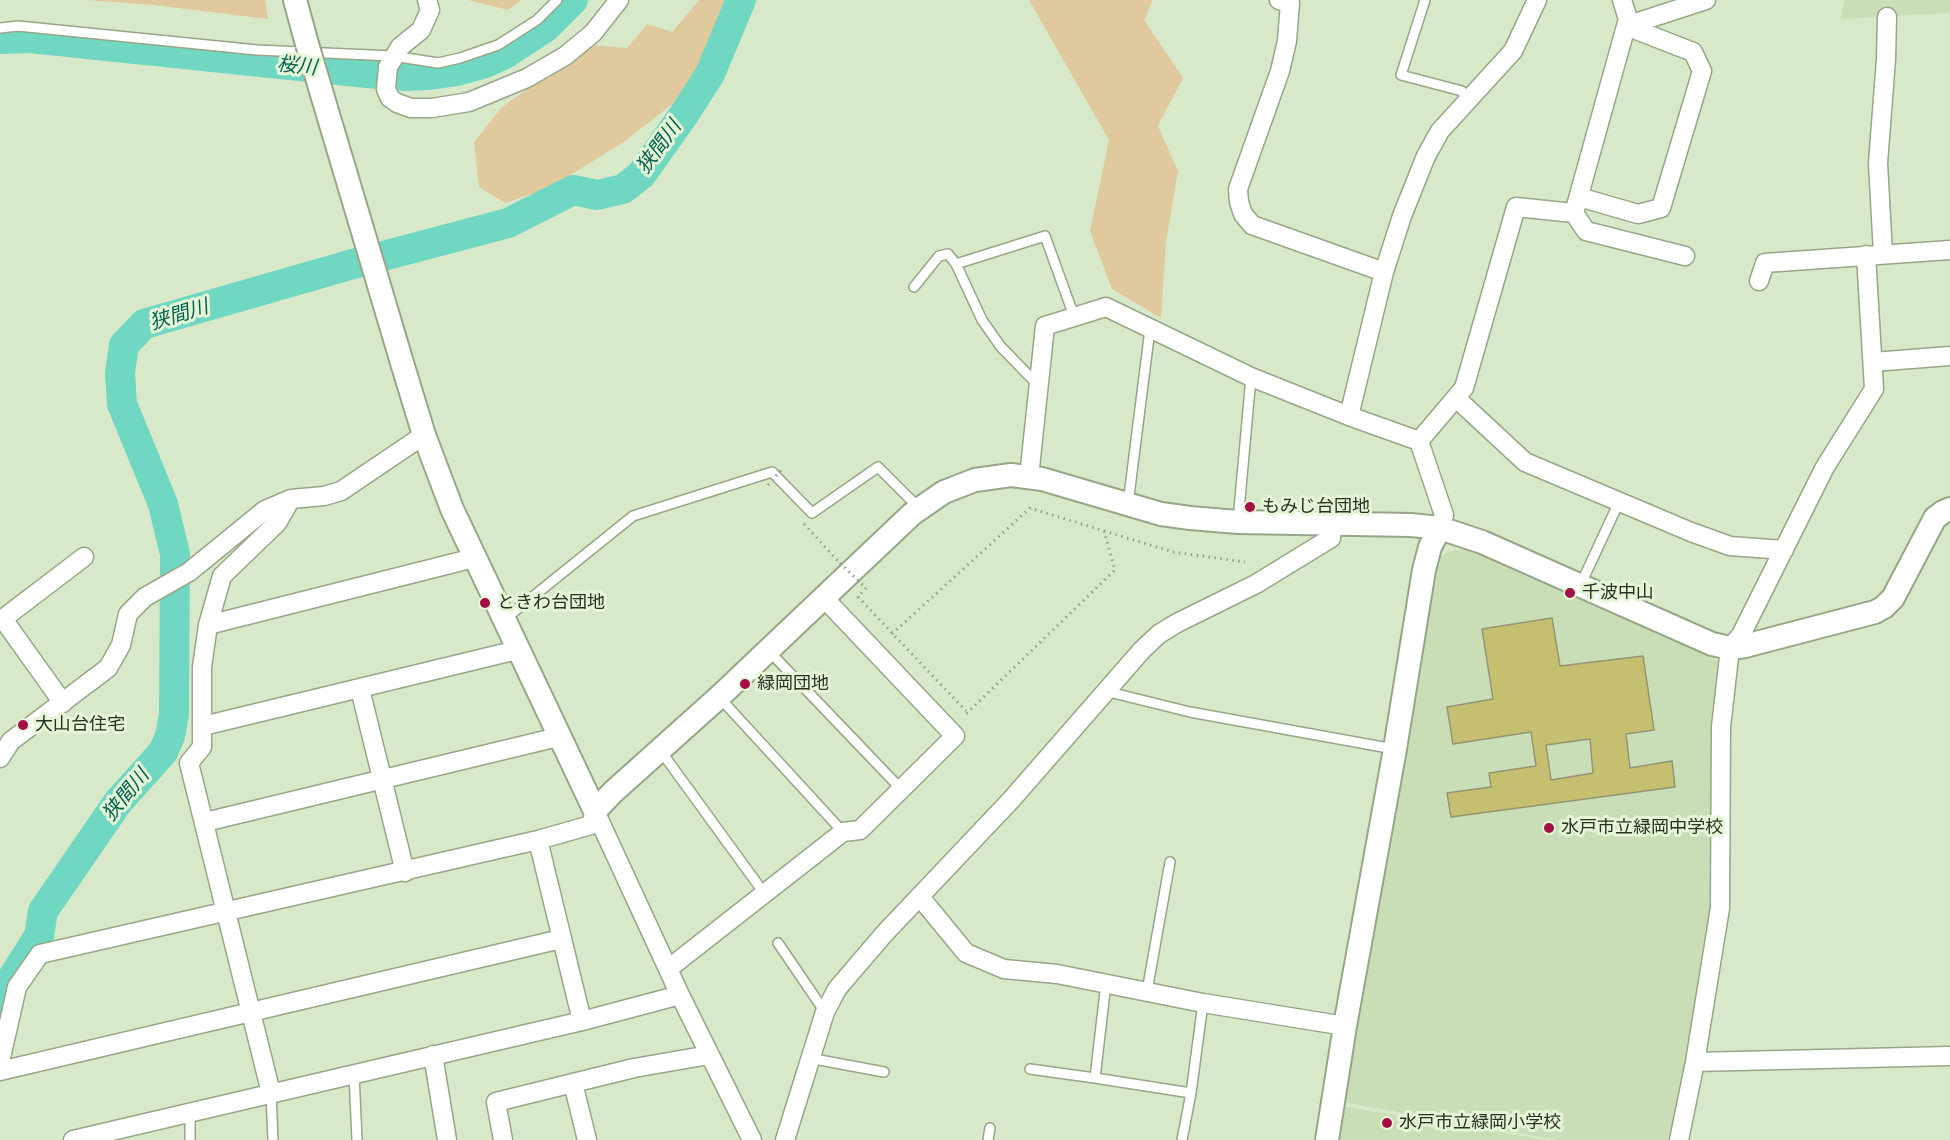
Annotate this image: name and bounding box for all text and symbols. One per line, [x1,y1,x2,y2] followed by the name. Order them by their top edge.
[276,52,318,80] water label: 桜川
[632,116,686,178] water label: 狭間川
[147,295,211,335] water label: 狭間川
[1262,496,1370,518] place label: もみじ台団地
[1243,500,1257,514] marker: もみじ台団地
[1582,582,1654,604] place label: 千波中山
[1563,586,1577,600] marker: 千波中山
[497,592,605,614] place label: ときわ台団地
[478,596,492,610] marker: ときわ台団地
[757,673,829,695] place label: 緑岡団地
[738,677,752,691] marker: 緑岡団地
[35,714,125,736] place label: 大山台住宅
[16,718,30,732] marker: 大山台住宅
[98,764,154,826] water label: 狭間川
[1561,817,1723,839] place label: 水戸市立緑岡中学校
[1542,821,1556,835] marker: 水戸市立緑岡中学校
[1399,1112,1561,1134] place label: 水戸市立緑岡小学校
[1380,1116,1394,1130] marker: 水戸市立緑岡小学校

